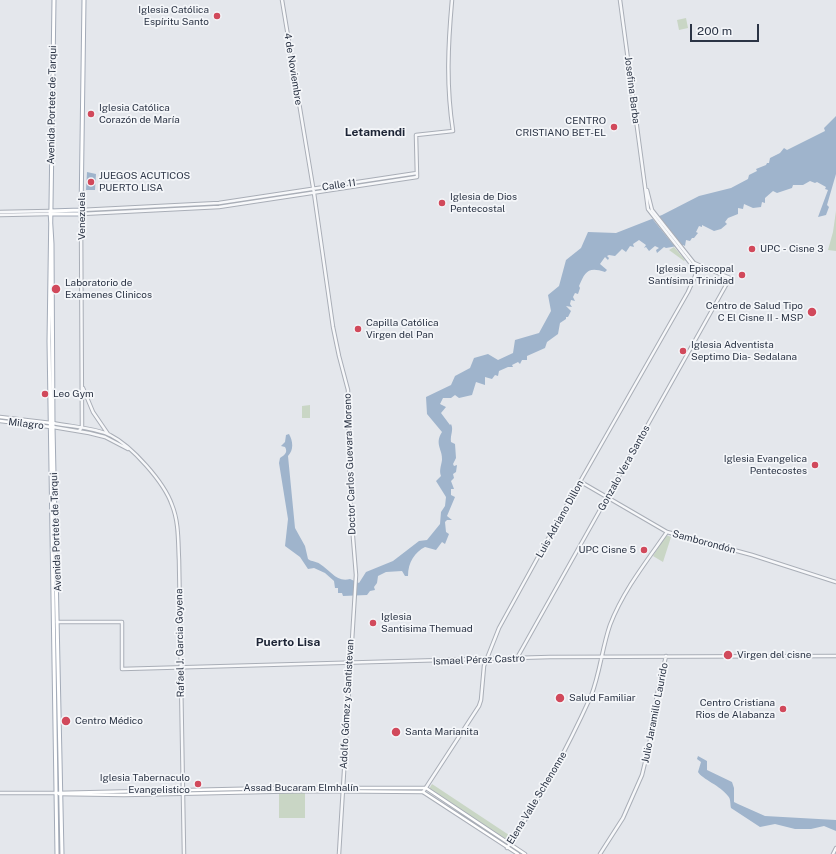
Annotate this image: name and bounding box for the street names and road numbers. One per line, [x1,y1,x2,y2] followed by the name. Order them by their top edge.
[281,32,305,106] street label: 4 de Noviembre
[45,45,59,165] street label: Avenida Portete de Tarqui
[622,56,642,124] street label: Josefina Barba
[321,177,357,193] street label: Calle 11
[76,192,88,240] street label: Venezuela
[342,393,358,535] street label: Doctor Carlos Guevara Moreno
[8,416,44,432] street label: Milagro
[596,423,652,513] street label: Gonzalo Vera Santos
[48,472,64,592] street label: Avenida Portete de Tarqui
[534,478,586,560] street label: Luis Adriano Dillon
[671,528,737,556] street label: Samborondón
[173,589,187,697] street label: Rafael J. Garcia Goyena
[338,639,356,769] street label: Adolfo Gómez y Santistevan
[433,652,525,668] street label: Ismael Pérez Castro
[639,662,671,764] street label: Julio Jaramillo Laurido
[505,750,569,846] street label: Elena Valle Schenonne
[244,782,358,794] street label: Assad Bucaram Elmhalín

